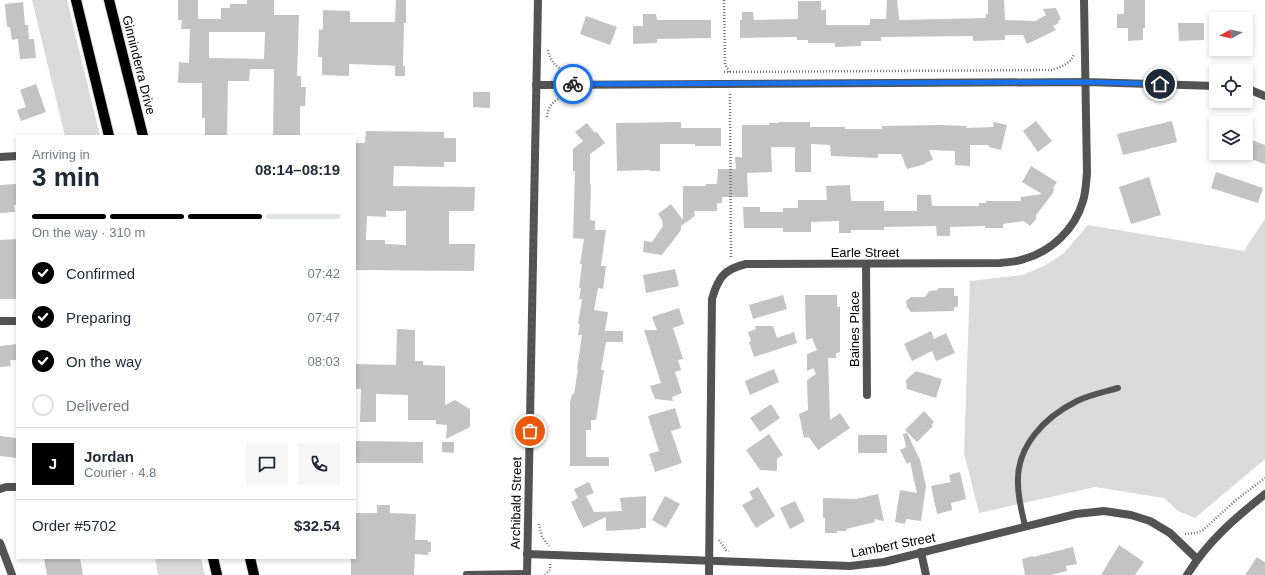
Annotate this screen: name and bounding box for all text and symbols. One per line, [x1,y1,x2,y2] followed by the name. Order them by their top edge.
[1209,12,1253,56] north arrow
[1209,12,1253,160] map controls
[119,14,159,116] street label: Ginninderra Drive
[553,64,593,104] courier
[1209,64,1253,108] button: locate
[1143,67,1177,101] pin
[562,73,584,95] icon: bike
[1149,73,1171,95] icon: home
[1209,116,1253,160] button: layers
[32,147,90,162] text: Arriving in
[255,161,340,178] text: 08:14–08:19
[32,162,100,192] text: 3 min
[32,225,145,240] text: On the way · 310 m
[831,245,900,260] street label: Earle Street
[32,262,54,284] icon: check
[66,265,135,282] text: Confirmed
[307,266,340,281] text: 07:42
[847,291,862,367] street label: Baines Place
[32,306,54,328] icon: check
[66,309,131,326] text: Preparing
[307,310,340,325] text: 07:47
[32,350,54,372] icon: check
[66,353,142,370] text: On the way
[307,354,340,369] text: 08:03
[66,397,129,414] text: Delivered
[513,414,547,448] pin
[519,420,541,442] icon: bag
[246,443,288,485] button: chat
[298,443,340,485] button: phone
[84,448,134,465] text: Jordan
[49,455,57,472] text: J
[508,456,524,549] street label: Archibald Street
[84,465,156,480] text: Courier · 4.8
[32,517,116,534] text: Order #5702
[294,517,340,534] text: $32.54
[849,529,937,561] street label: Lambert Street

